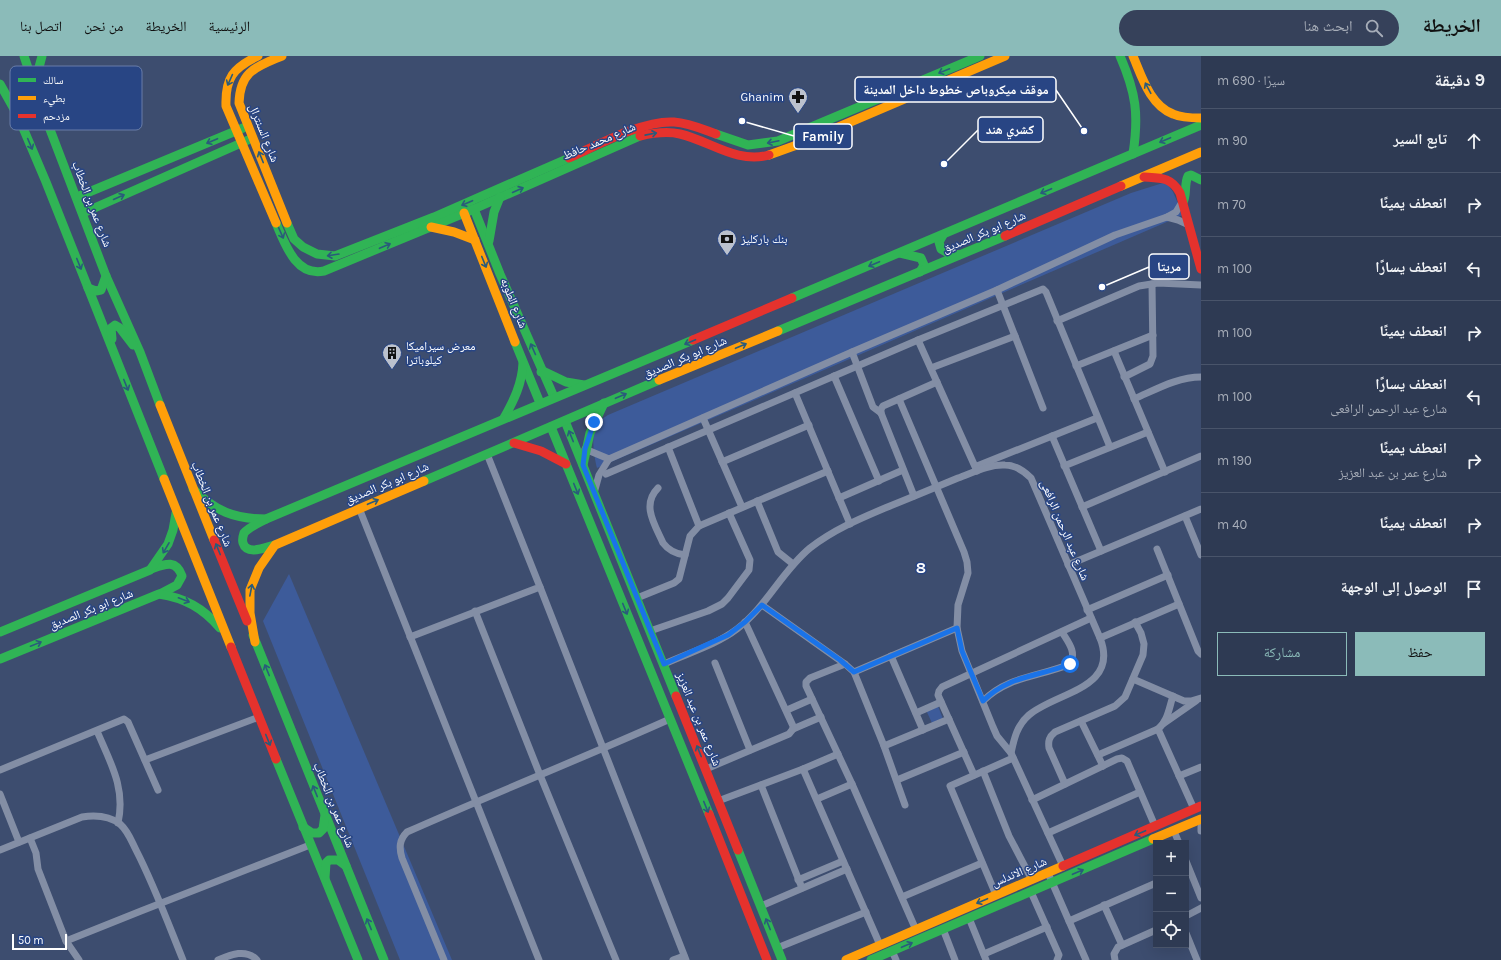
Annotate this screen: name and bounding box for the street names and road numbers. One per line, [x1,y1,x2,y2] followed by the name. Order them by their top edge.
[245,102,282,165] street label: شارع السنترال
[561,119,638,164] street label: شارع محمد حافظ
[68,159,115,249] street label: شارع عمر بن الخطاب
[940,208,1028,257] street label: شارع ابو بكر الصديق
[497,276,530,331] street label: شارع الطوبه
[641,333,729,382] street label: شارع ابو بكر الصديق
[188,459,236,549] street label: شارع عمر بن الخطاب
[343,459,431,508] street label: شارع ابو بكر الصديق
[1037,478,1093,583] street label: شارع عبد الرحمن الرافعى
[47,586,135,633] street label: شارع ابو بكر الصديق
[673,669,724,768] street label: شارع عمر بن عبد العزيز
[310,760,358,850] street label: شارع عمر بن الخطاب
[989,854,1049,891] street label: شارع الاندلس

